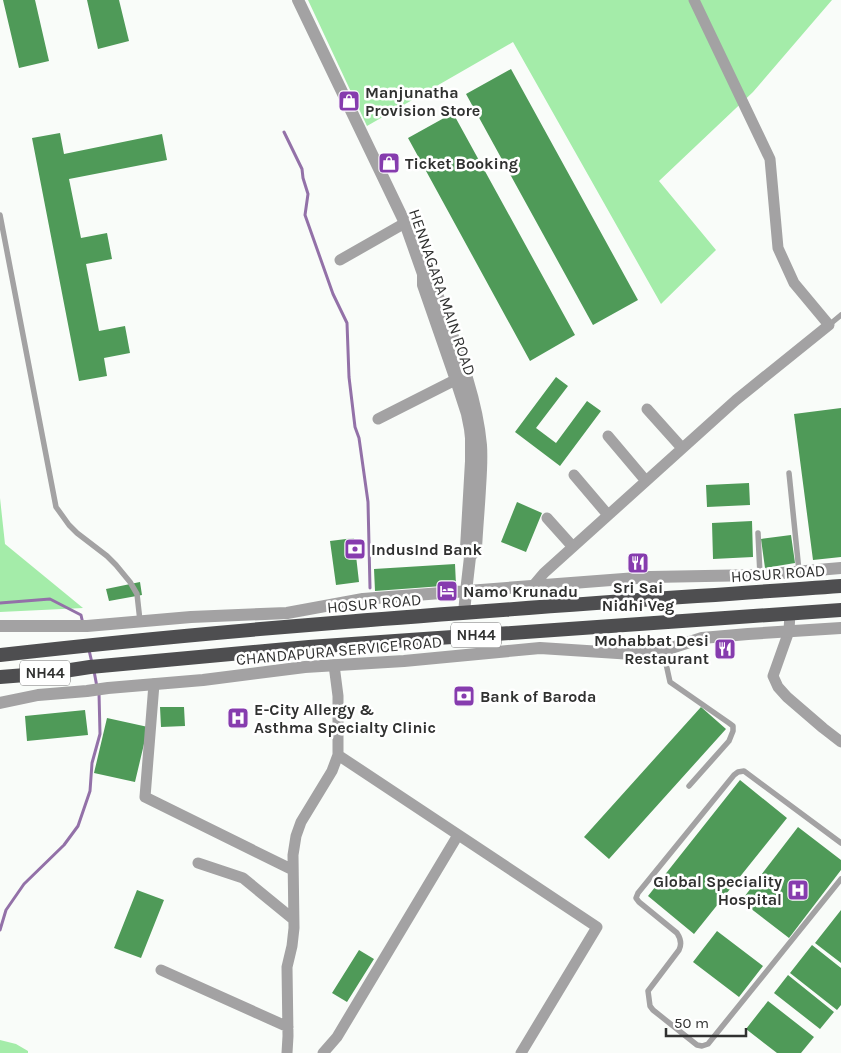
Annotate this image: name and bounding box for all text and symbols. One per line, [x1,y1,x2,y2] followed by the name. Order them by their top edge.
[365,83,480,120] place label: Manjunatha Provision Store
[337,89,361,113] shop icon: Manjunatha Provision Store
[377,151,401,175] shop icon: Ticket Booking
[405,154,518,173] place label: Ticket Booking
[405,206,480,378] street label: HENNAGARA MAIN ROAD
[343,537,367,561] bank icon: IndusInd Bank
[371,540,483,559] place label: IndusInd Bank
[626,551,650,575] restaurant icon: Sri Sai Nidhi Veg
[730,561,826,586] street label: HOSUR ROAD
[602,578,674,615] place label: Sri Sai Nidhi Veg
[435,579,459,603] hotel icon: Namo Krunadu
[463,582,578,601] place label: Namo Krunadu
[326,590,422,617] street label: HOSUR ROAD
[451,622,501,648] road number: NH44
[594,631,709,668] place label: Mohabbat Desi Restaurant
[235,632,443,669] street label: CHANDAPURA SERVICE ROAD
[713,637,737,661] restaurant icon: Mohabbat Desi Restaurant
[20,660,70,686] road number: NH44
[452,684,476,708] bank icon: Bank of Baroda
[480,687,596,706] place label: Bank of Baroda
[254,700,436,737] place label: E-City Allergy & Asthma Specialty Clinic
[226,706,250,730] hospital icon: E-City Allergy & Asthma Specialty Clinic
[653,872,782,909] place label: Global Speciality Hospital
[786,878,810,902] hospital icon: Global Speciality Hospital
[666,1006,746,1038] scale bar
[674,1014,709,1032] text: 50 m

